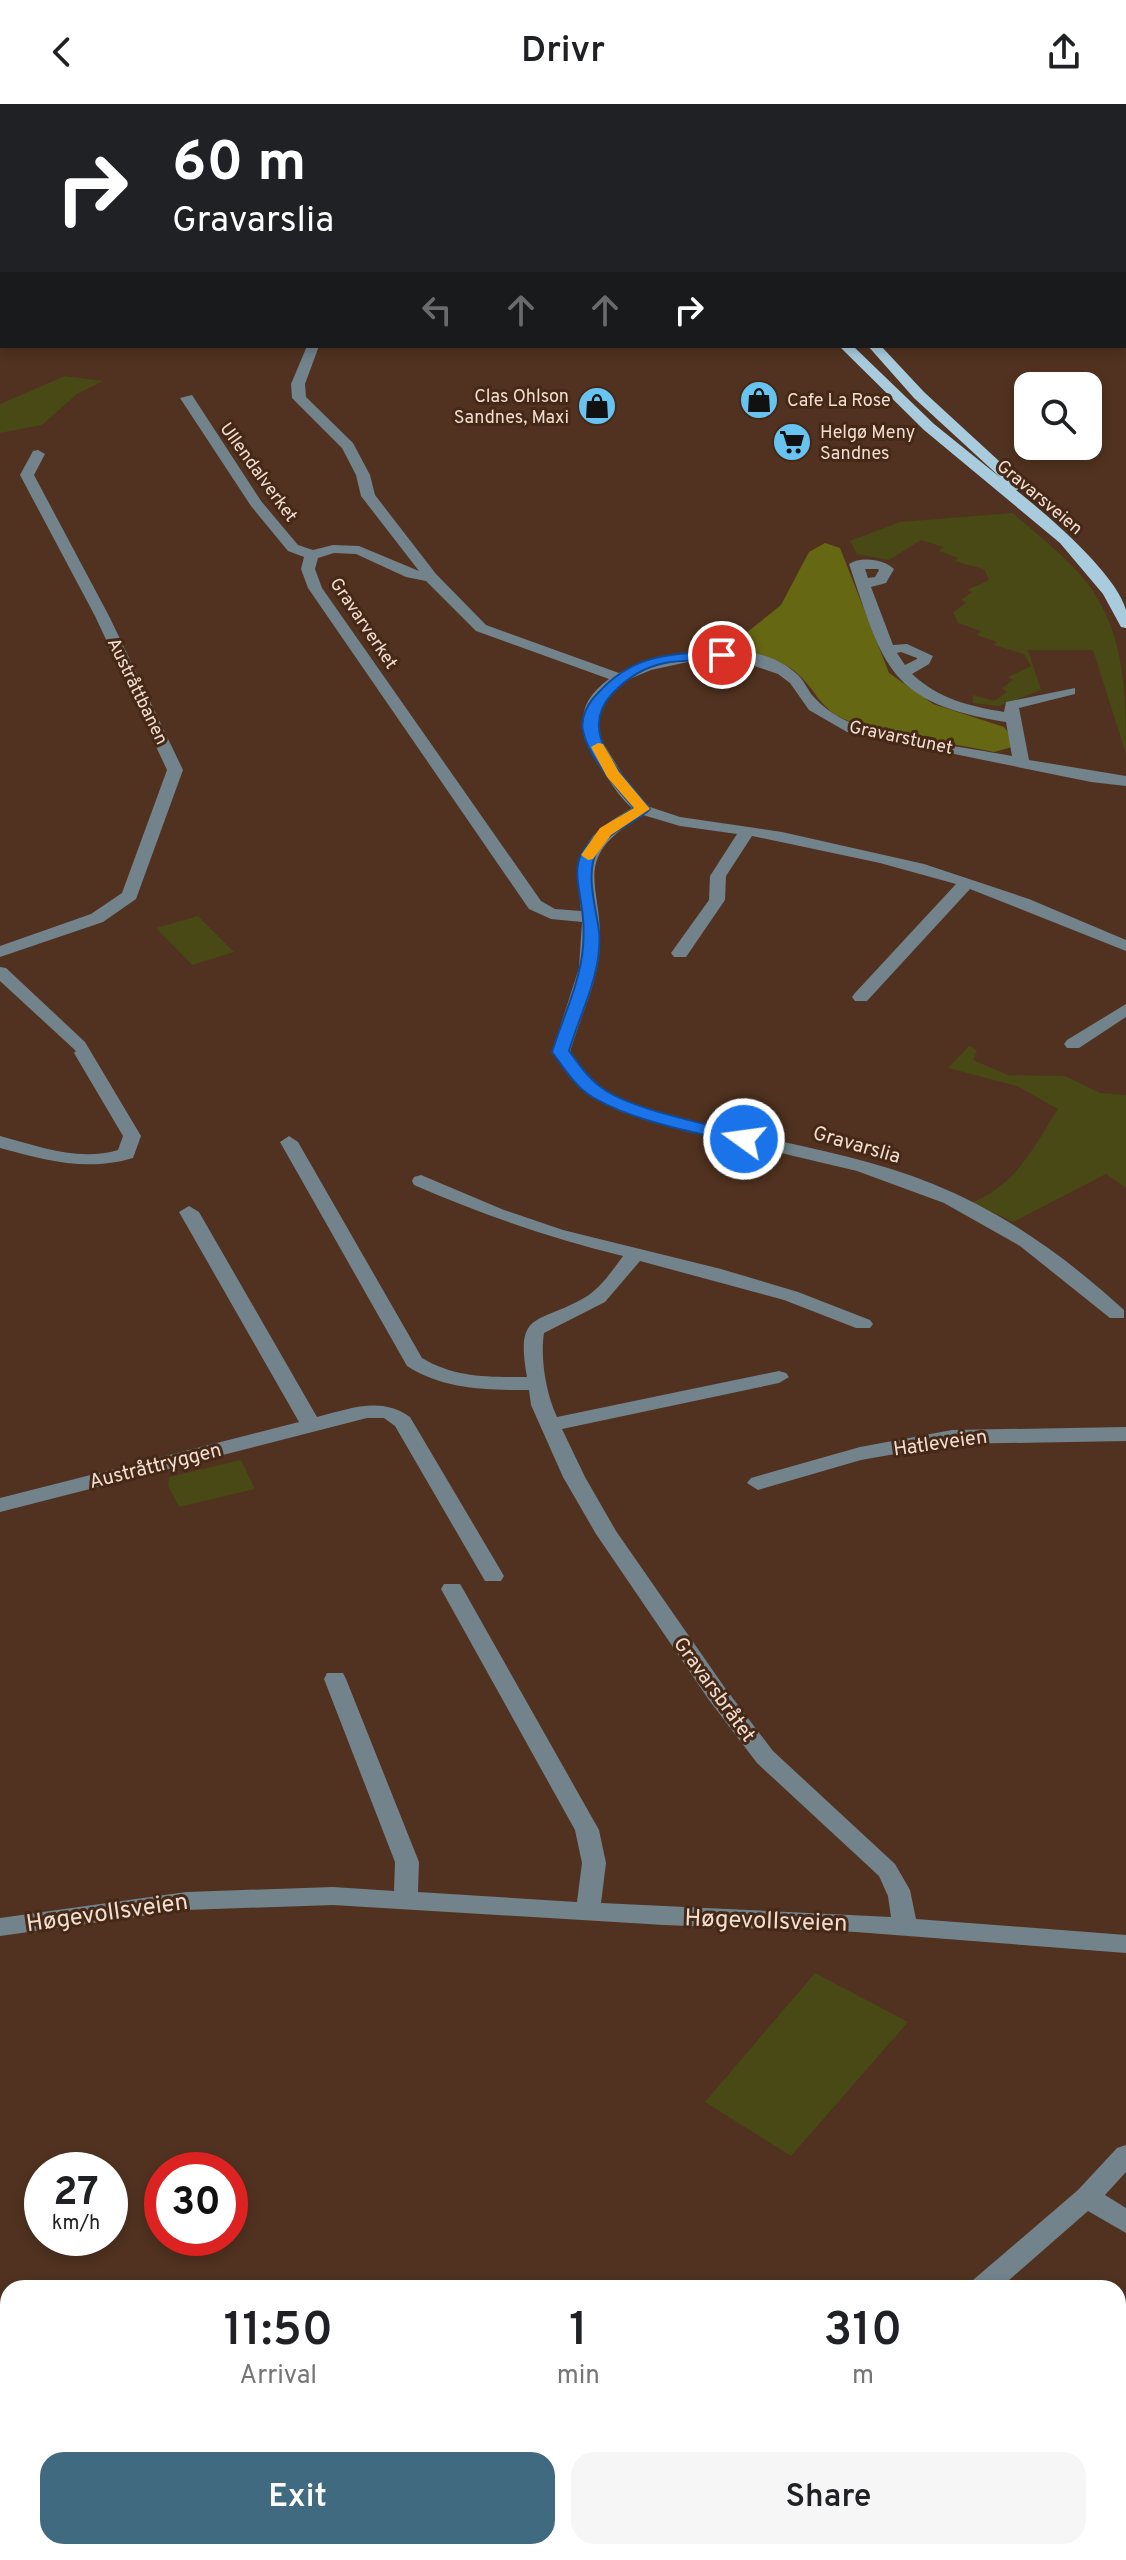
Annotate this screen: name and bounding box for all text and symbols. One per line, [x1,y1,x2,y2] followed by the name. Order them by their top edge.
[521,29,605,75] text: Drivr
[40,30,84,74] icon: back
[1042,30,1086,74] icon: share
[172,130,306,200] text: 60 m
[40,136,144,240] icon: right
[172,199,334,245] text: Gravarslia
[415,288,459,332] icon: left
[499,288,543,332] icon: ahead
[583,288,627,332] icon: ahead
[667,288,711,332] icon: right
[1014,372,1102,460] map controls
[1014,372,1102,460] button: search
[738,379,780,421] shop icon: Cafe La Rose
[576,385,618,427] shop icon: Clas Ohlson Sandnes, Maxi
[454,386,569,430] place label: Clas Ohlson Sandnes, Maxi
[787,390,891,413] place label: Cafe La Rose
[214,419,302,527] street label: Ullendalverket
[771,421,813,463] supermarket icon: Helgø Meny Sandnes
[820,422,915,466] place label: Helgø Meny Sandnes
[991,455,1087,541] street label: Gravarsveien
[324,574,402,674] street label: Gravarverket
[688,621,756,689] pin
[700,633,744,677] icon: arrive
[101,634,172,749] street label: Austråttbanen
[847,716,955,761] street label: Gravarstunet
[702,1097,786,1181] position arrow
[810,1121,903,1171] street label: Gravarslia
[892,1425,989,1463] street label: Hatleveien
[87,1438,224,1496] street label: Austråttryggen
[667,1632,760,1748] street label: Gravarsbråtet
[24,1888,190,1940] street label: Høgevollsveien
[684,1904,848,1940] street label: Høgevollsveien
[144,2152,248,2256] speed limit sign: 30
[53,2169,99,2219] text: 27
[52,2211,100,2237] text: km/h
[224,2302,333,2362] text: 11:50
[569,2302,588,2362] text: 1
[824,2302,902,2362] text: 310
[240,2360,317,2393] text: Arrival
[557,2360,600,2393] text: min
[852,2360,874,2393] text: m
[40,2452,555,2544] button: Exit
[571,2452,1086,2544] button: Share

